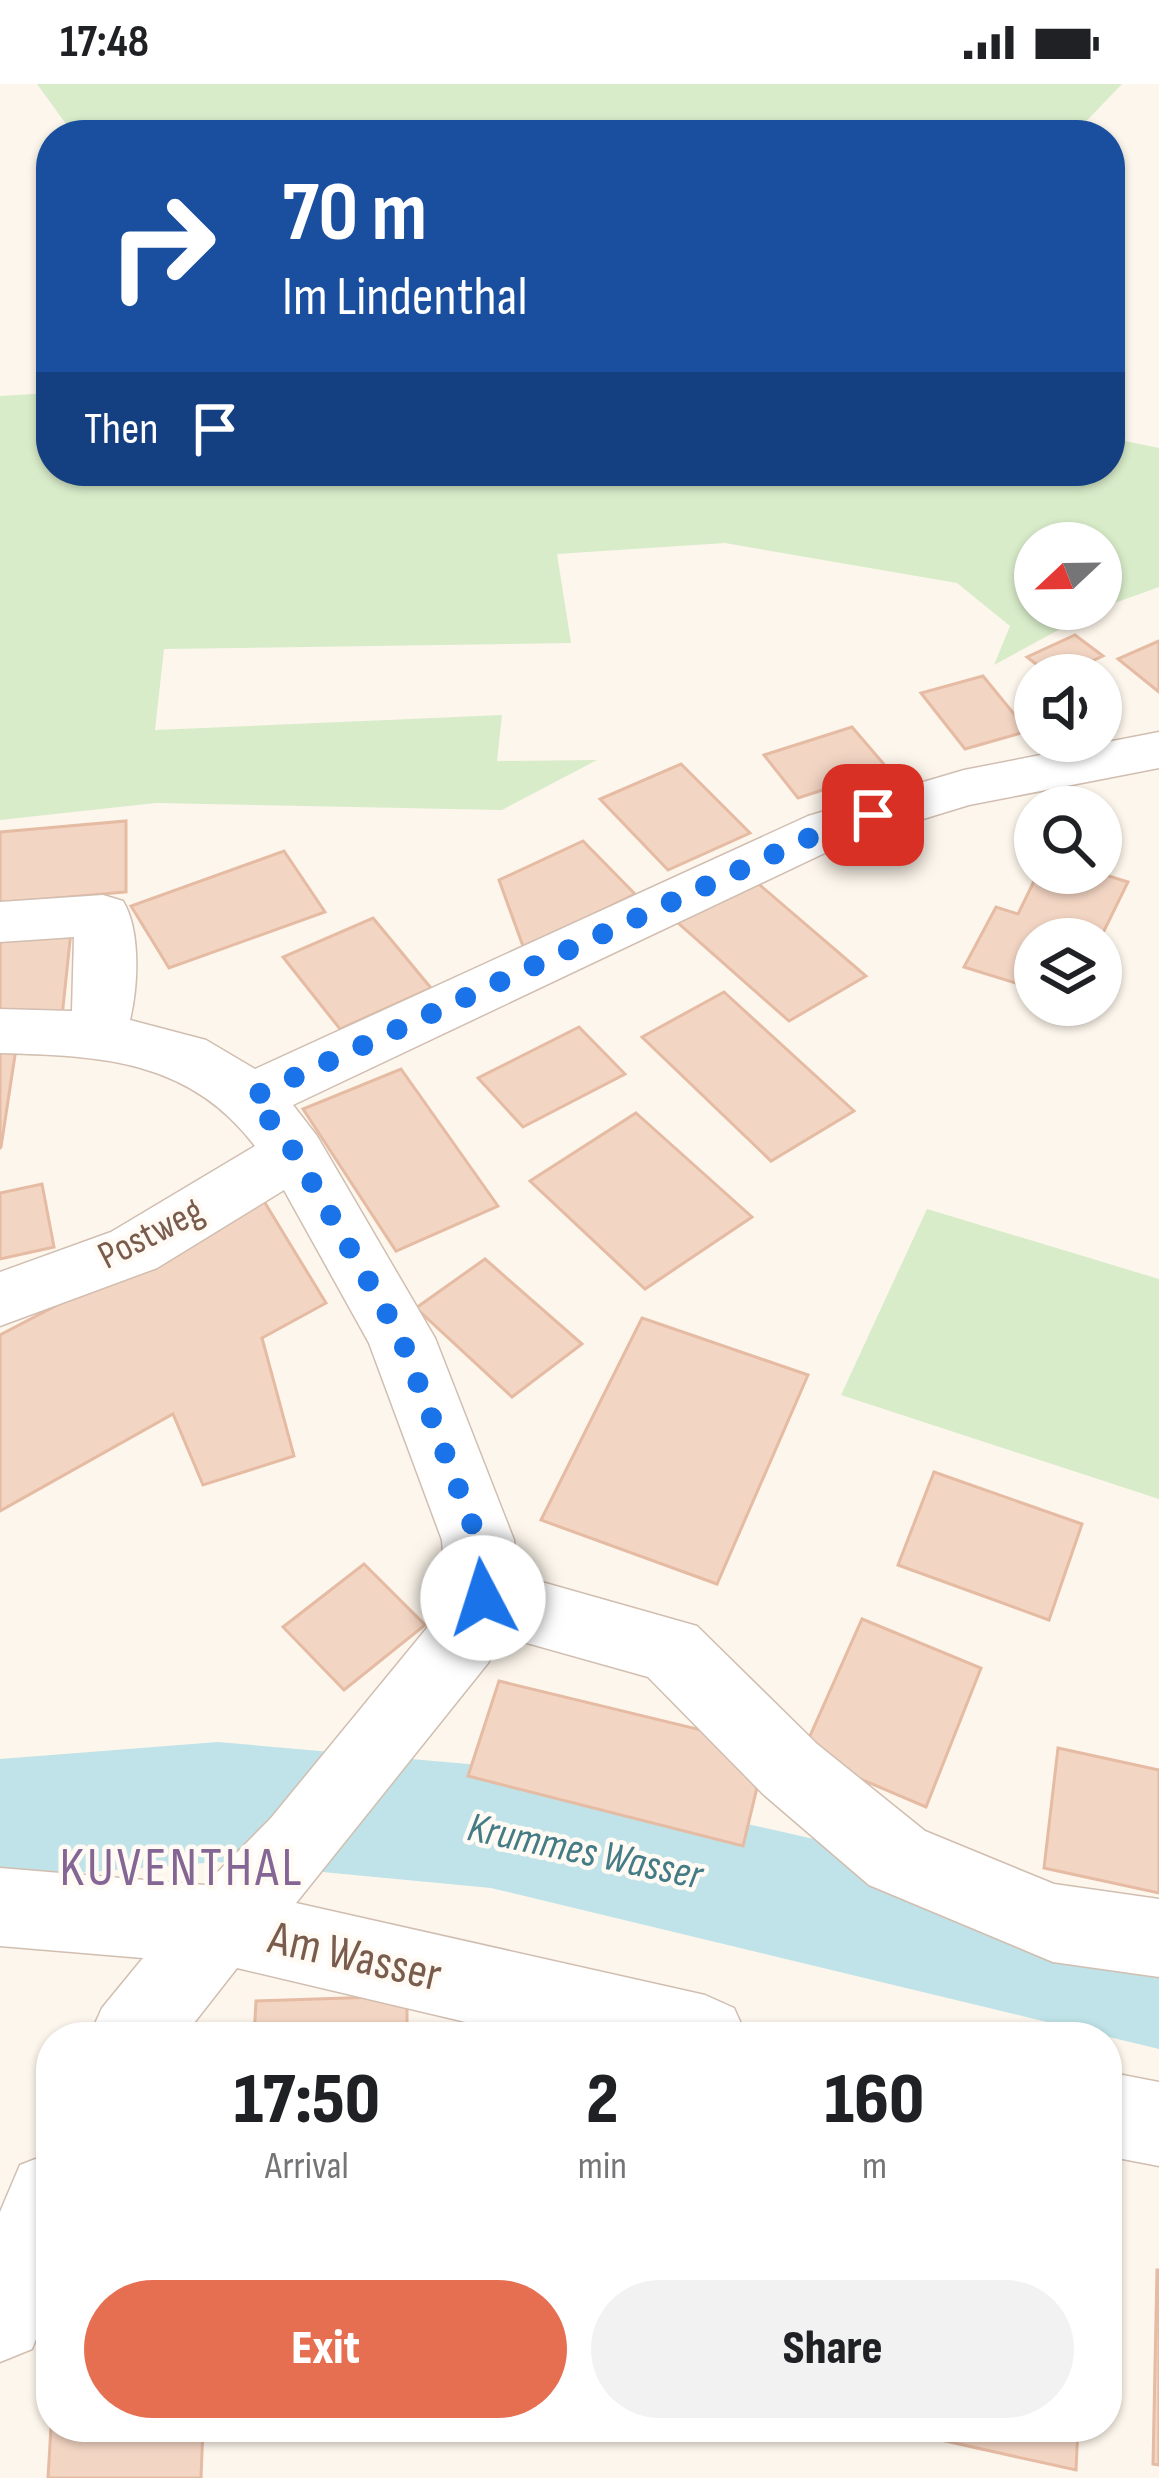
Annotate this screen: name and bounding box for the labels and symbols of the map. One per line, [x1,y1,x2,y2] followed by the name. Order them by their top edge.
[1014,522,1122,630] north arrow
[822,764,924,866] pin
[91,1188,211,1280] street label: Postweg
[420,1535,546,1661] position arrow
[463,1802,709,1902] water label: Krummes Wasser
[60,1836,304,1901] district label: KUVENTHAL
[262,1909,447,2004] street label: Am Wasser

